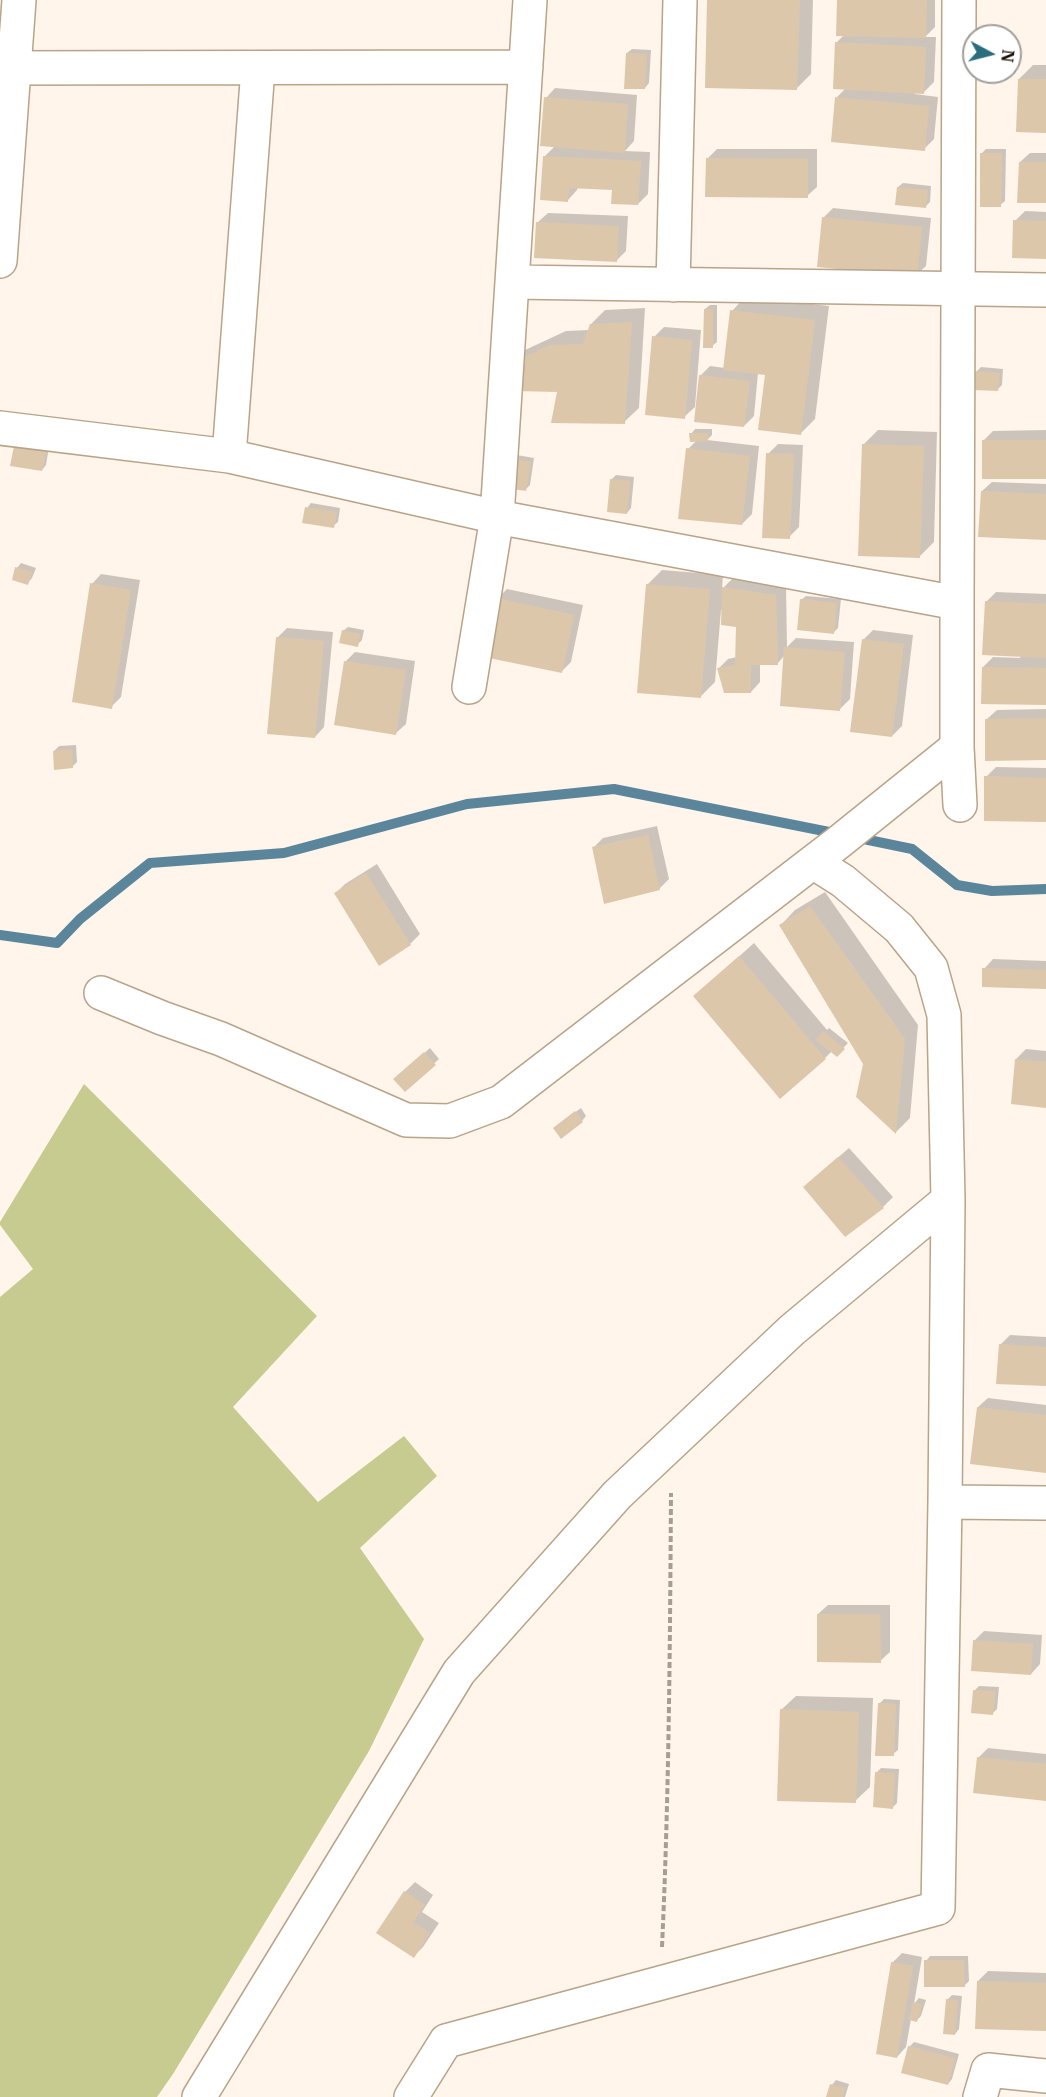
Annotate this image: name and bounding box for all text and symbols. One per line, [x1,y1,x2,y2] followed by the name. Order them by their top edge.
[962,24,1022,84] north arrow
[997,48,1019,63] text: N

